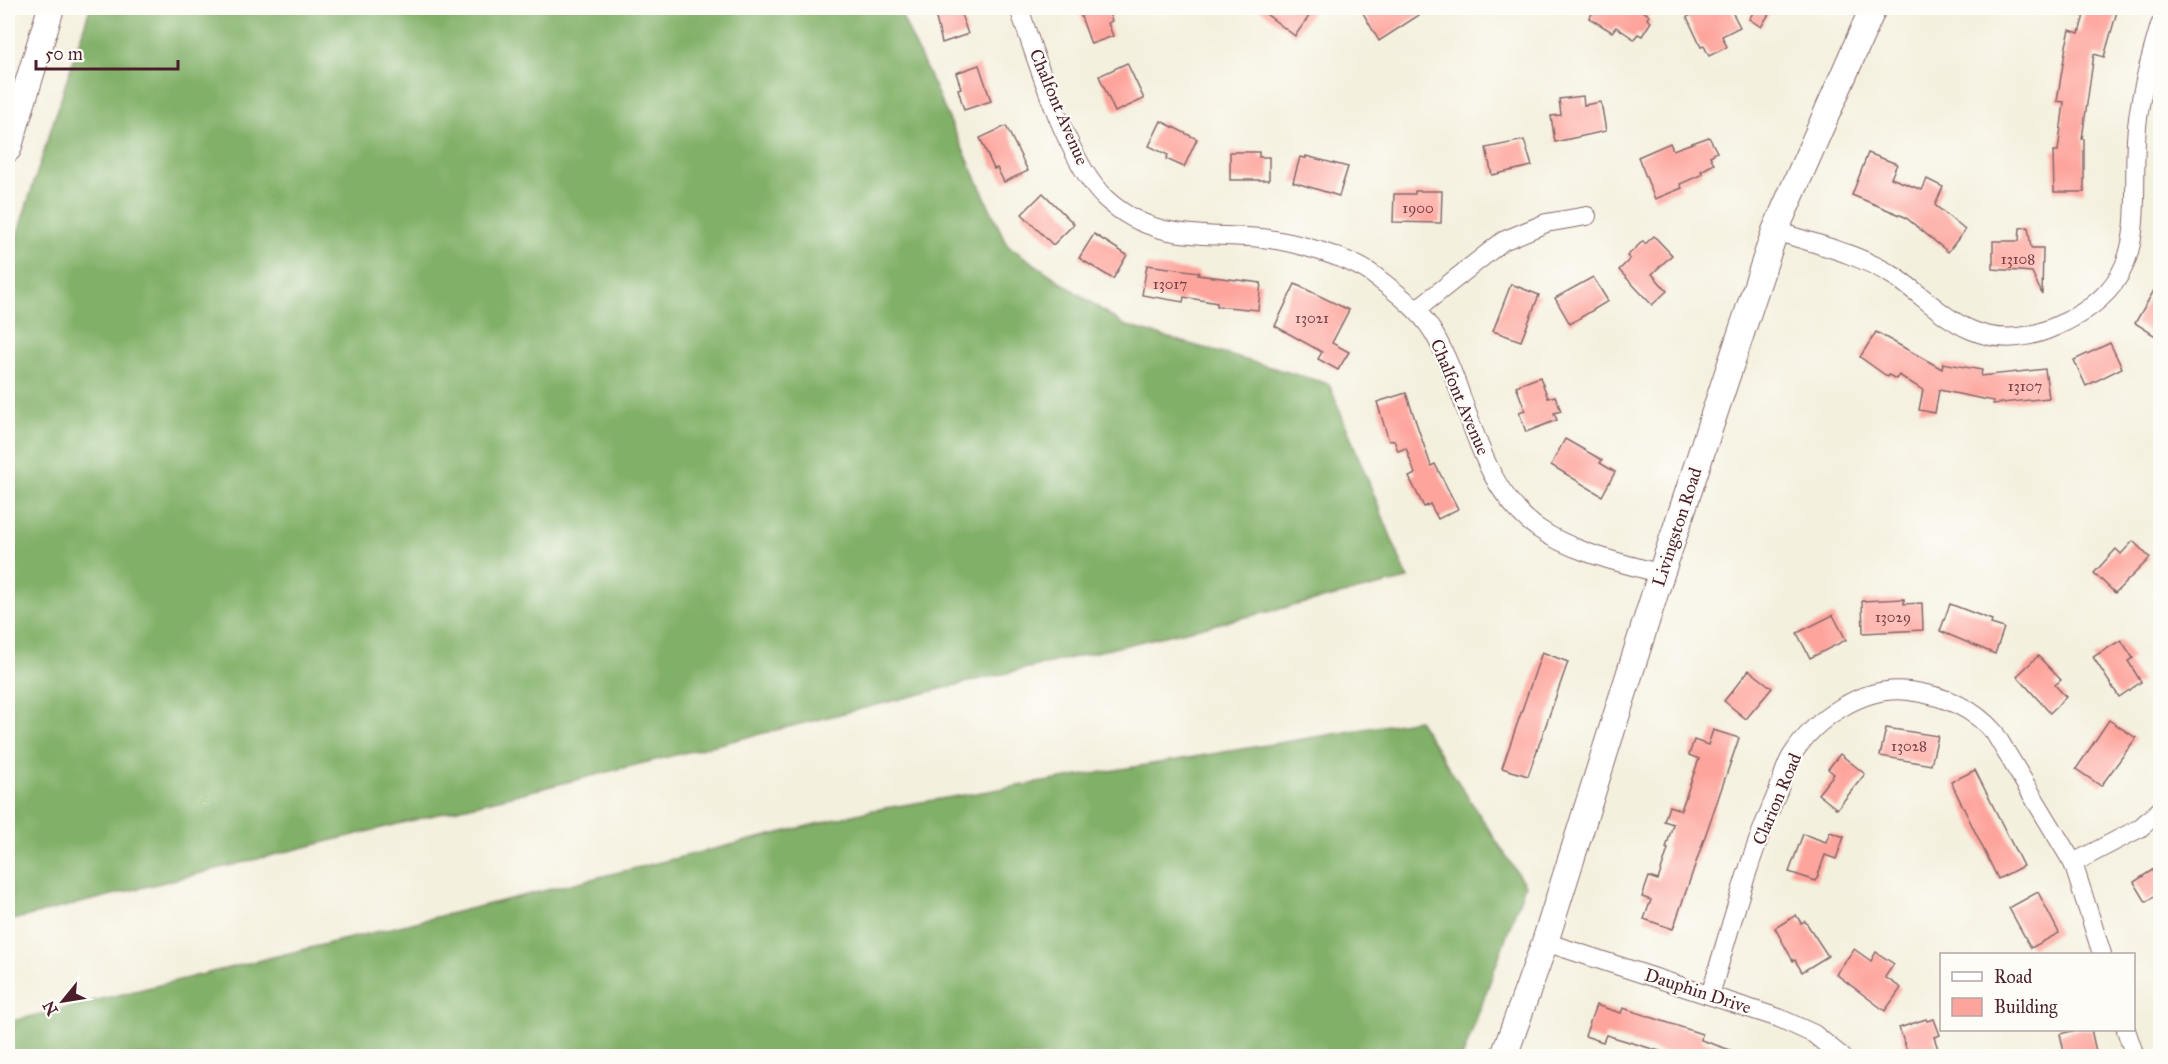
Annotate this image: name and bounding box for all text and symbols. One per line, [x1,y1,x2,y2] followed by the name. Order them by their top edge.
[36,33,178,71] scale bar
[45,43,83,65] text: 50 m
[1025,46,1093,168] street label: Chalfont Avenue
[1402,199,1434,217] house number: 1900
[2001,250,2035,268] house number: 13108
[1153,275,1187,293] house number: 13017
[1295,309,1329,327] house number: 13021
[1426,336,1494,458] street label: Chalfont Avenue
[2008,377,2042,395] house number: 13107
[1647,465,1708,590] street label: Livingston Road
[1875,608,1911,626] house number: 13029
[1891,737,1927,755] house number: 13028
[1748,750,1806,848] street label: Clarion Road
[1940,953,2135,1031] legend
[1642,963,1754,1019] street label: Dauphin Drive
[1994,966,2032,988] text: Road
[33,971,93,1031] north arrow
[1994,996,2058,1019] text: Building
[39,997,62,1019] text: N

